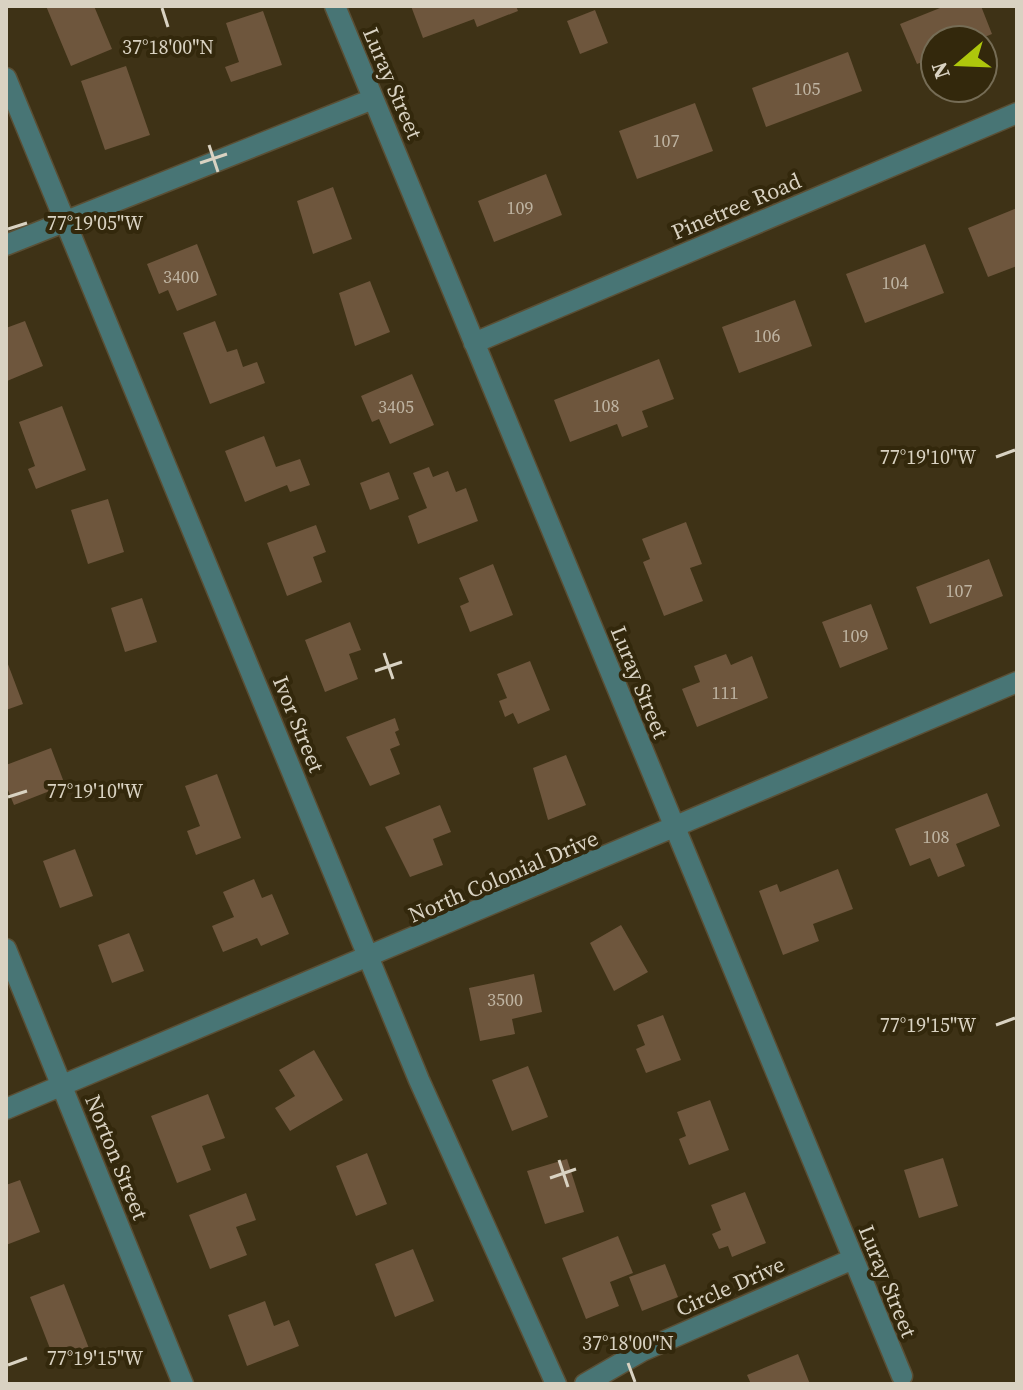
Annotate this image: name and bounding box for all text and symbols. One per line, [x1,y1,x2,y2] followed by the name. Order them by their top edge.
[356,22,430,144] street label: Luray Street
[919,24,999,104] north arrow
[122,33,214,61] text: 37°18'00"N
[923,58,957,83] text: N
[794,76,821,101] house number: 105
[653,128,680,153] house number: 107
[667,165,806,247] street label: Pinetree Road
[507,195,534,220] house number: 109
[47,209,144,237] text: 77°19'05"W
[163,264,199,289] house number: 3400
[882,270,909,295] house number: 104
[754,323,781,348] house number: 106
[593,393,620,418] house number: 108
[378,394,414,419] house number: 3405
[880,443,977,471] text: 77°19'10"W
[946,578,973,603] house number: 107
[604,621,676,743] street label: Luray Street
[842,623,869,648] house number: 109
[266,671,332,777] street label: Ivor Street
[712,680,739,705] house number: 111
[47,777,144,805] text: 77°19'10"W
[404,822,602,930] street label: North Colonial Drive
[923,824,950,849] house number: 108
[487,987,523,1012] house number: 3500
[880,1011,977,1039] text: 77°19'15"W
[78,1090,156,1225] street label: Norton Street
[852,1220,924,1342] street label: Luray Street
[671,1249,789,1323] street label: Circle Drive
[582,1329,674,1357] text: 37°18'00"N
[47,1344,144,1372] text: 77°19'15"W

